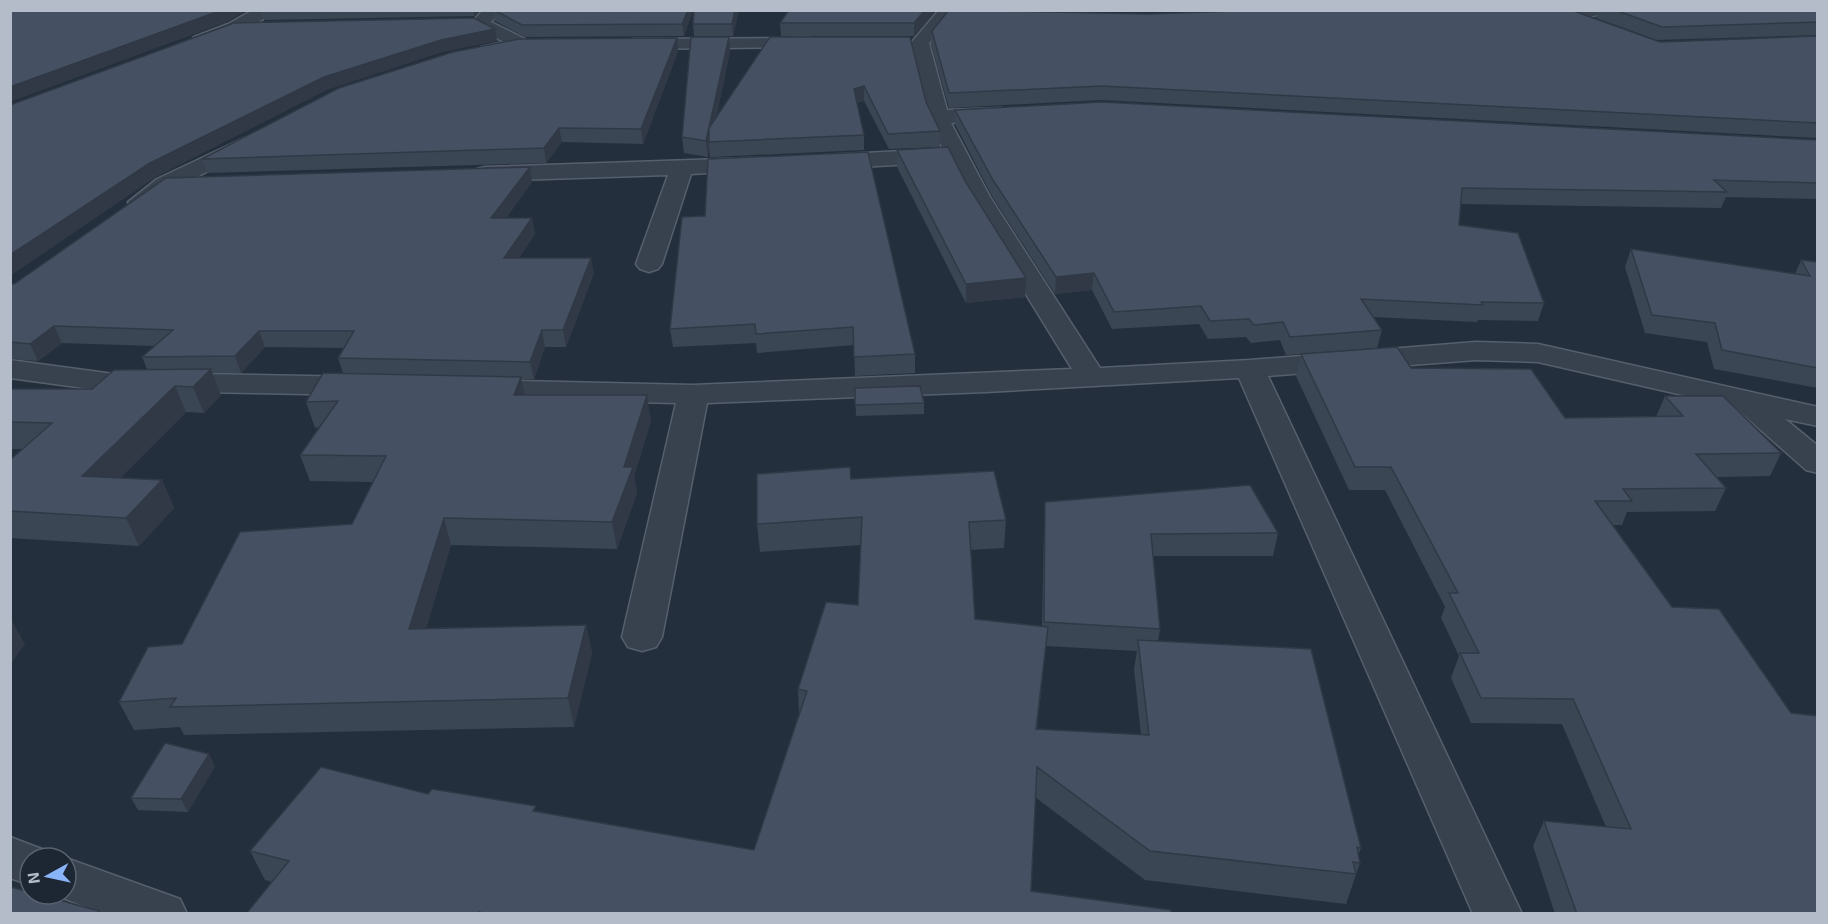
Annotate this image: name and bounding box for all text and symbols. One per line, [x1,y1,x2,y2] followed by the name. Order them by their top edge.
[18,846,78,906] north arrow
[22,871,43,885] text: N

